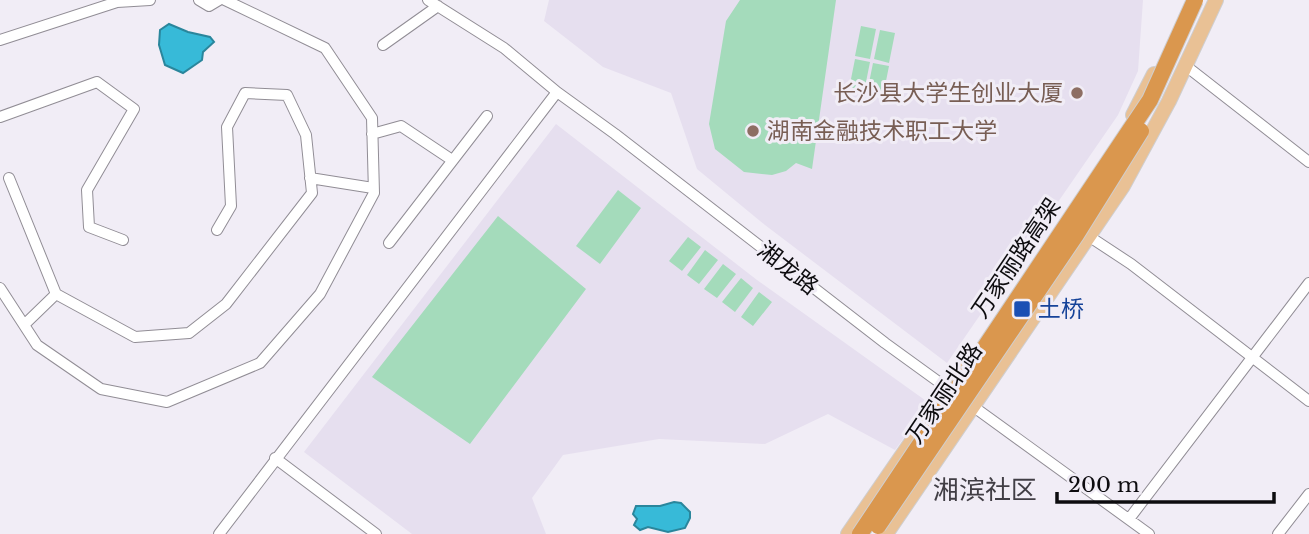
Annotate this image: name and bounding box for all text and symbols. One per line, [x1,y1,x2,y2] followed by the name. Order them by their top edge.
[833,79,1063,107] place label: 长沙县大学生创业大厦
[1069,85,1085,101] marker: 长沙县大学生创业大厦
[767,117,997,145] place label: 湖南金融技术职工大学
[745,123,761,139] marker: 湖南金融技术职工大学
[966,193,1066,323] street label: 万家丽路高架
[752,236,824,300] street label: 湘龙路
[1038,295,1084,323] place label: 土桥
[1012,299,1032,319] marker: 土桥
[900,338,988,448] street label: 万家丽北路
[1057,461,1274,505] scale bar
[1068,472,1140,498] text: 200 m
[933,474,1037,506] district label: 湘滨社区

